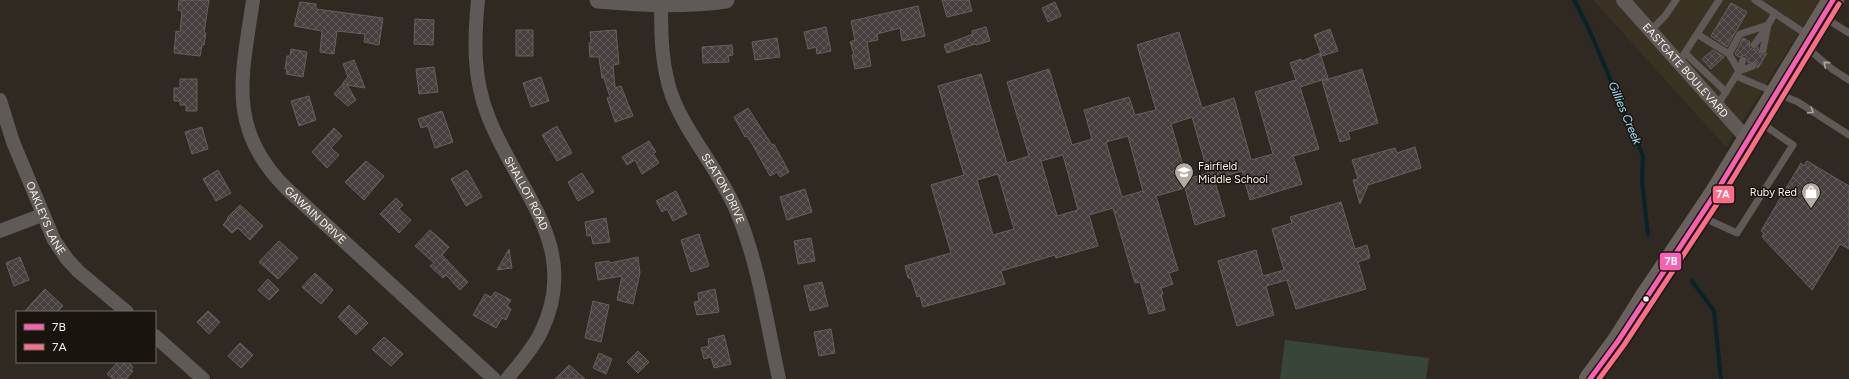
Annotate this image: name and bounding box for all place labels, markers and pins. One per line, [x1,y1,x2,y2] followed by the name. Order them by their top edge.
[1198,160,1268,186] place label: Fairfield Middle School
[1173,161,1195,189] school or university icon: Fairfield Middle School
[1800,181,1822,209] shop icon: Ruby Red
[1750,186,1797,199] place label: Ruby Red
[1641,294,1651,304] unlabelled marker

